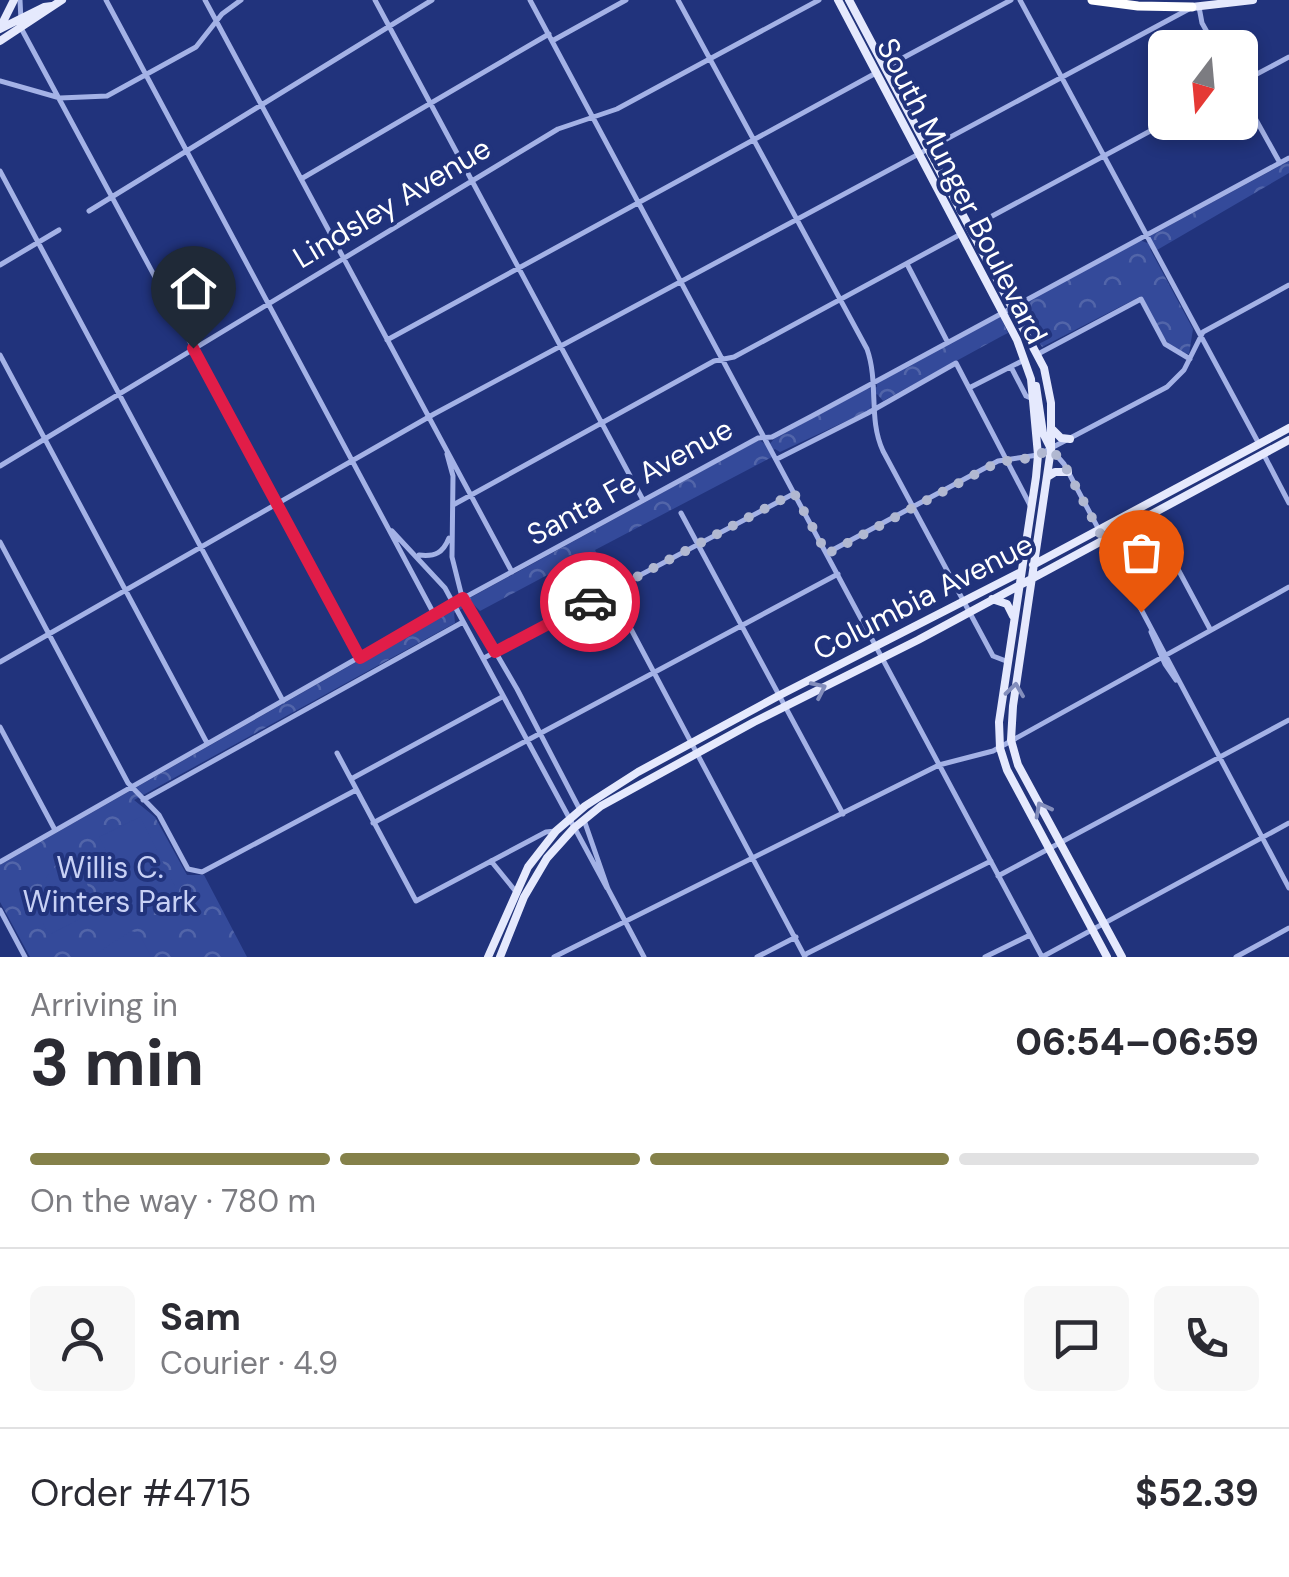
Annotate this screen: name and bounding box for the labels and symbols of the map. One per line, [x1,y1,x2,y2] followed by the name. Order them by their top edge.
[1148,30,1258,140] north arrow
[868,31,1057,350] street label: South Munger Boulevard
[286,128,498,277] street label: Lindsley Avenue
[151,246,236,349] pin
[520,409,740,554] street label: Santa Fe Avenue
[1099,510,1184,613] pin
[806,524,1040,669] street label: Columbia Avenue
[540,552,640,652] courier
[1003,681,1024,698] one-way arrow
[809,682,827,702] one-way arrow
[1035,801,1055,819] one-way arrow
[22,848,198,921] park label: Willis C. Winters Park

